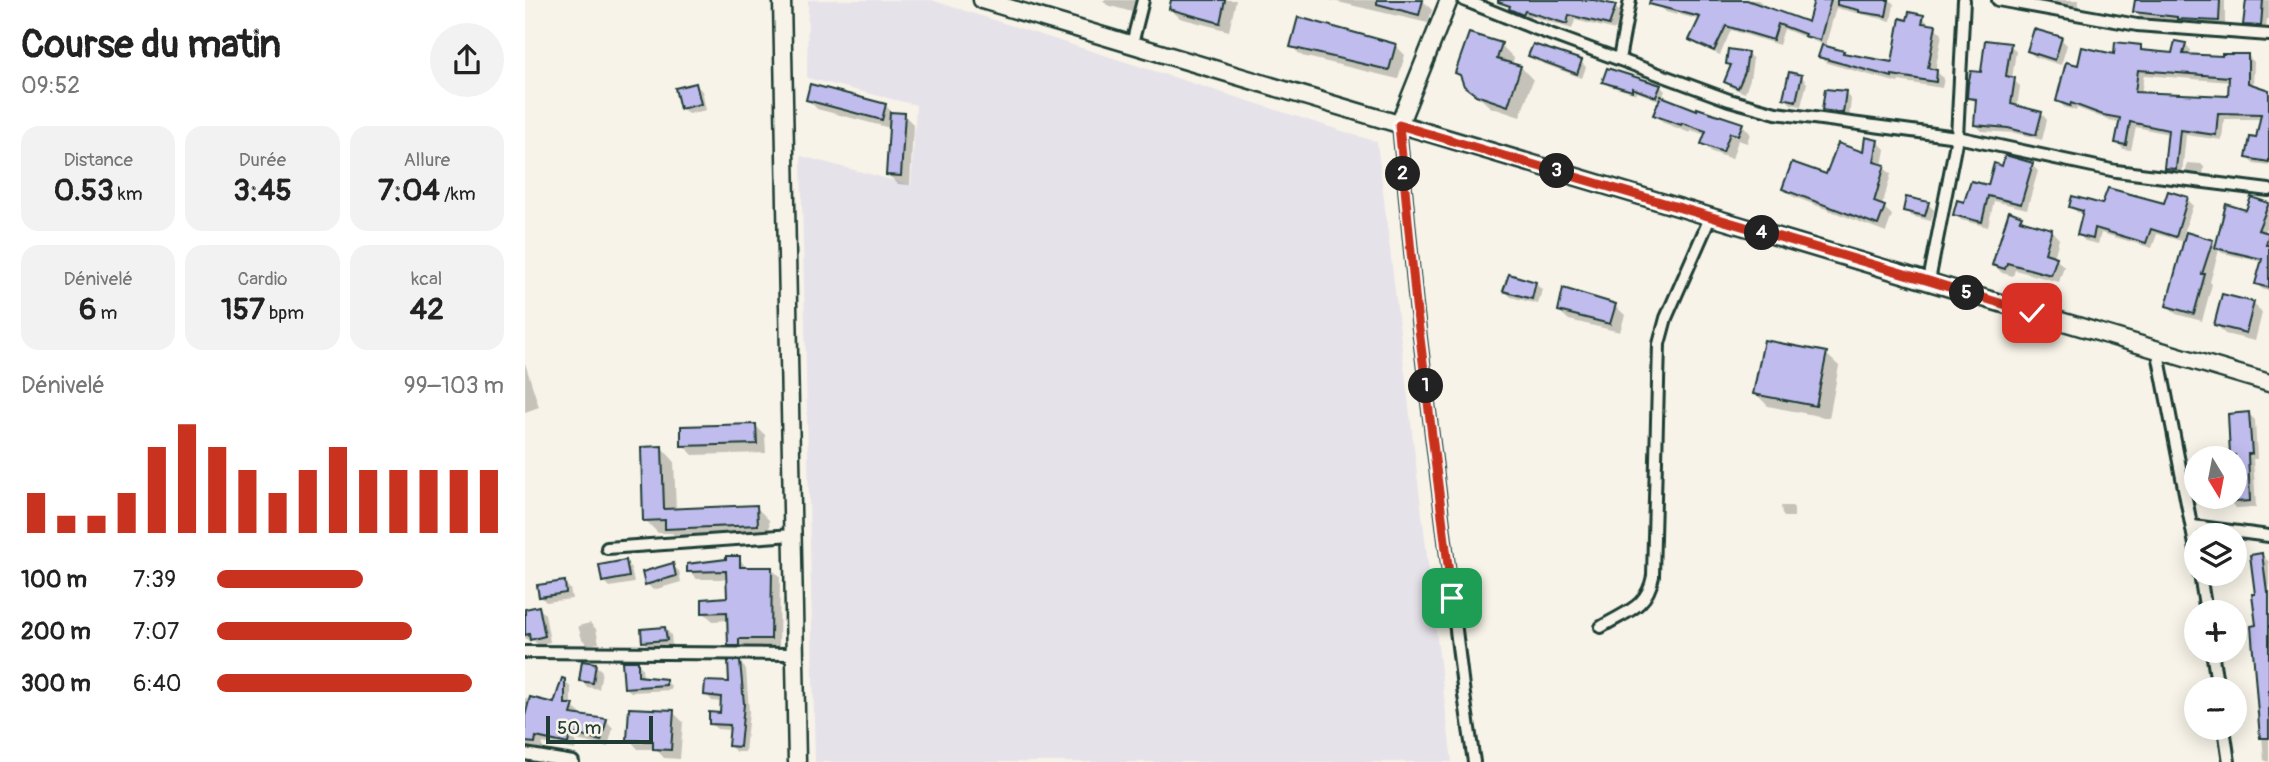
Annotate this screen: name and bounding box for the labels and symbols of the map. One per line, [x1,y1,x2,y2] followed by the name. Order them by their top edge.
[1539,154,1575,188] pin: 3
[1385,156,1421,192] pin: 2
[1745,216,1779,250] pin: 4
[1949,276,1985,310] pin: 5
[2002,283,2062,343] pin
[1409,368,1443,404] pin: 1
[2184,446,2247,509] north arrow
[1422,568,1482,628] pin
[546,713,653,745] scale bar

